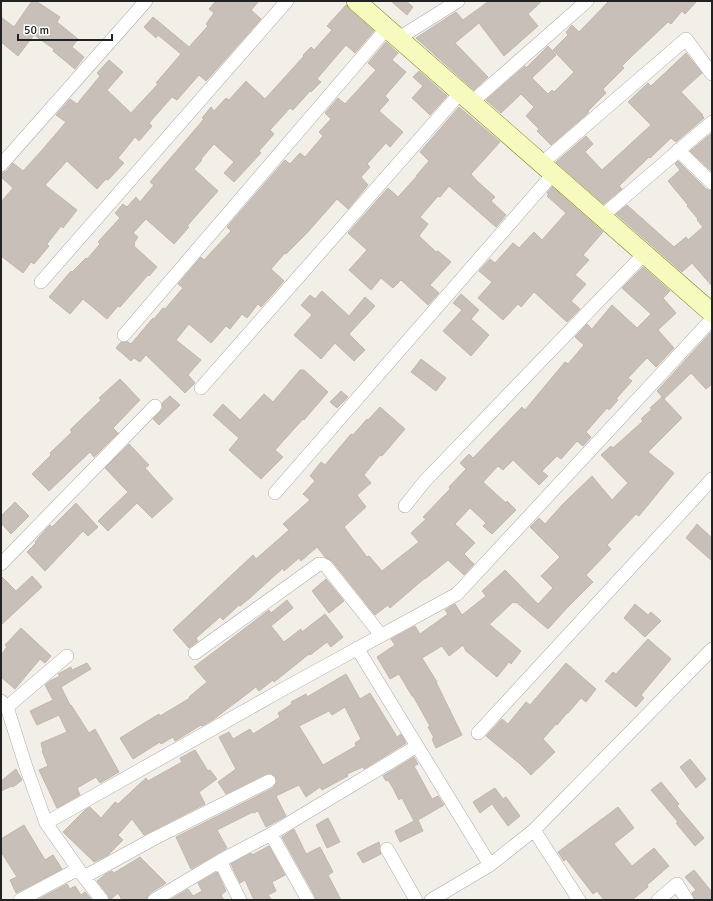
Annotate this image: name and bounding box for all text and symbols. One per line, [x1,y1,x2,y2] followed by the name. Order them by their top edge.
[18,16,112,42] scale bar
[24,23,49,38] text: 50 m

